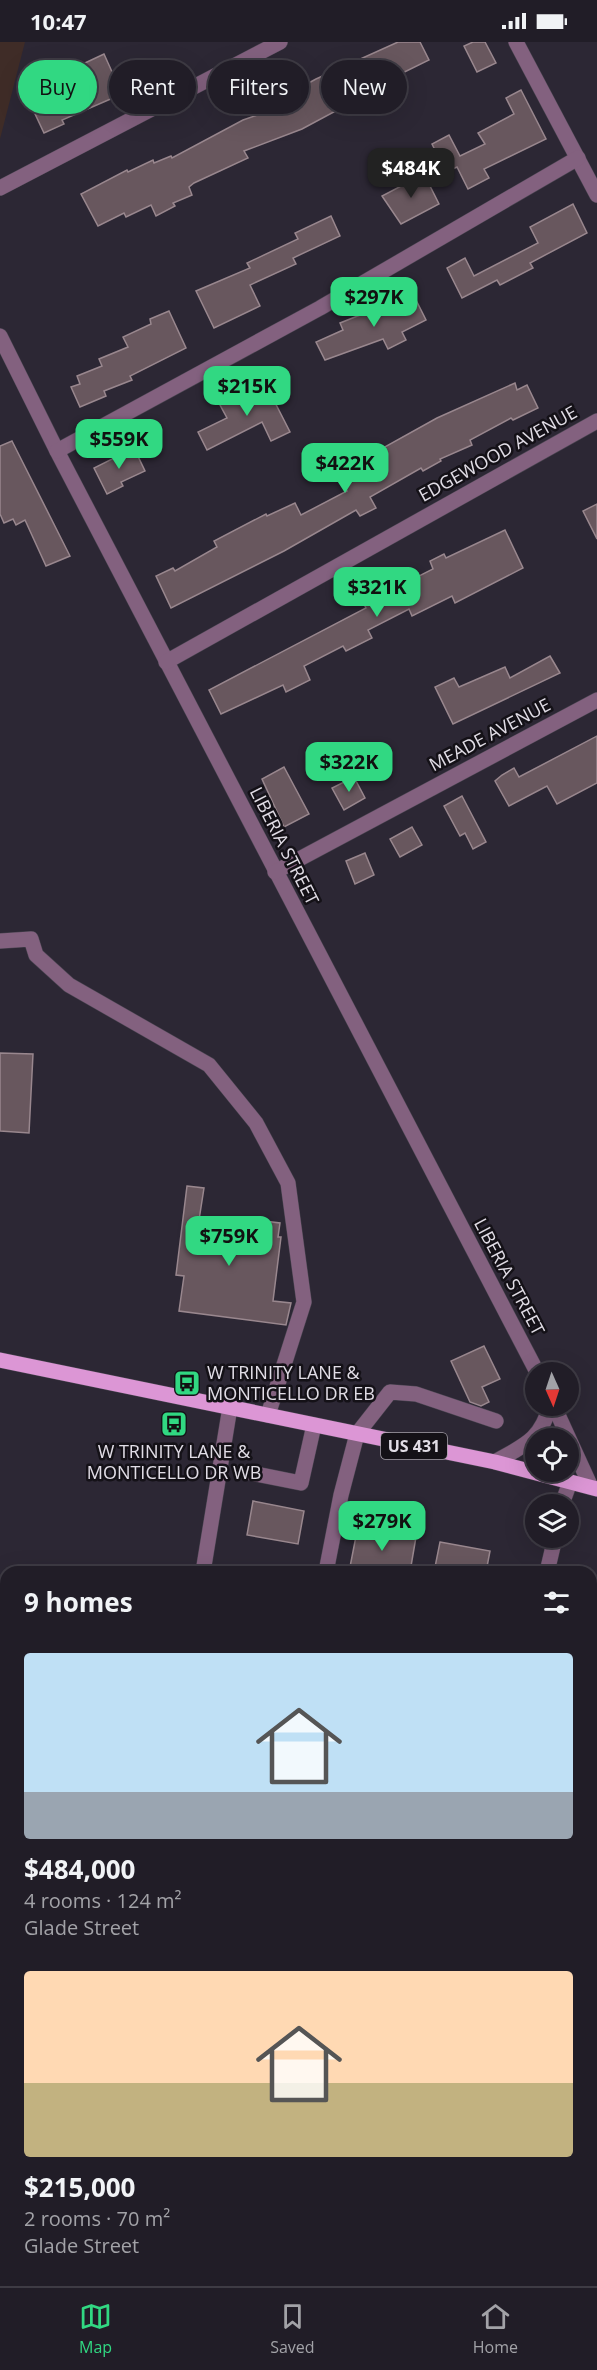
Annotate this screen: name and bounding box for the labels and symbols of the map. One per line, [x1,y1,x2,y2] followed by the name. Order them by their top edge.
[369,148,453,199] pin: $484K
[332,277,416,328] pin: $297K
[205,366,289,417] pin: $215K
[414,400,581,507] street label: EDGEWOOD AVENUE
[77,419,161,470] pin: $559K
[303,443,387,494] pin: $422K
[335,567,419,618] pin: $321K
[425,692,554,776] street label: MEADE AVENUE
[307,742,391,793] pin: $322K
[245,783,325,909] street label: LIBERIA STREET
[469,1214,551,1339] street label: LIBERIA STREET
[187,1216,271,1267] pin: $759K
[207,1360,375,1405] place label: W TRINITY LANE & MONTICELLO DR EB
[525,1362,579,1416] north arrow
[172,1368,202,1398] bus stop icon: W TRINITY LANE & MONTICELLO DR EB
[159,1409,189,1439] bus stop icon: W TRINITY LANE & MONTICELLO DR WB
[381,1433,447,1459] road number: US 431
[87,1439,261,1484] place label: W TRINITY LANE & MONTICELLO DR WB
[340,1501,424,1552] pin: $279K

